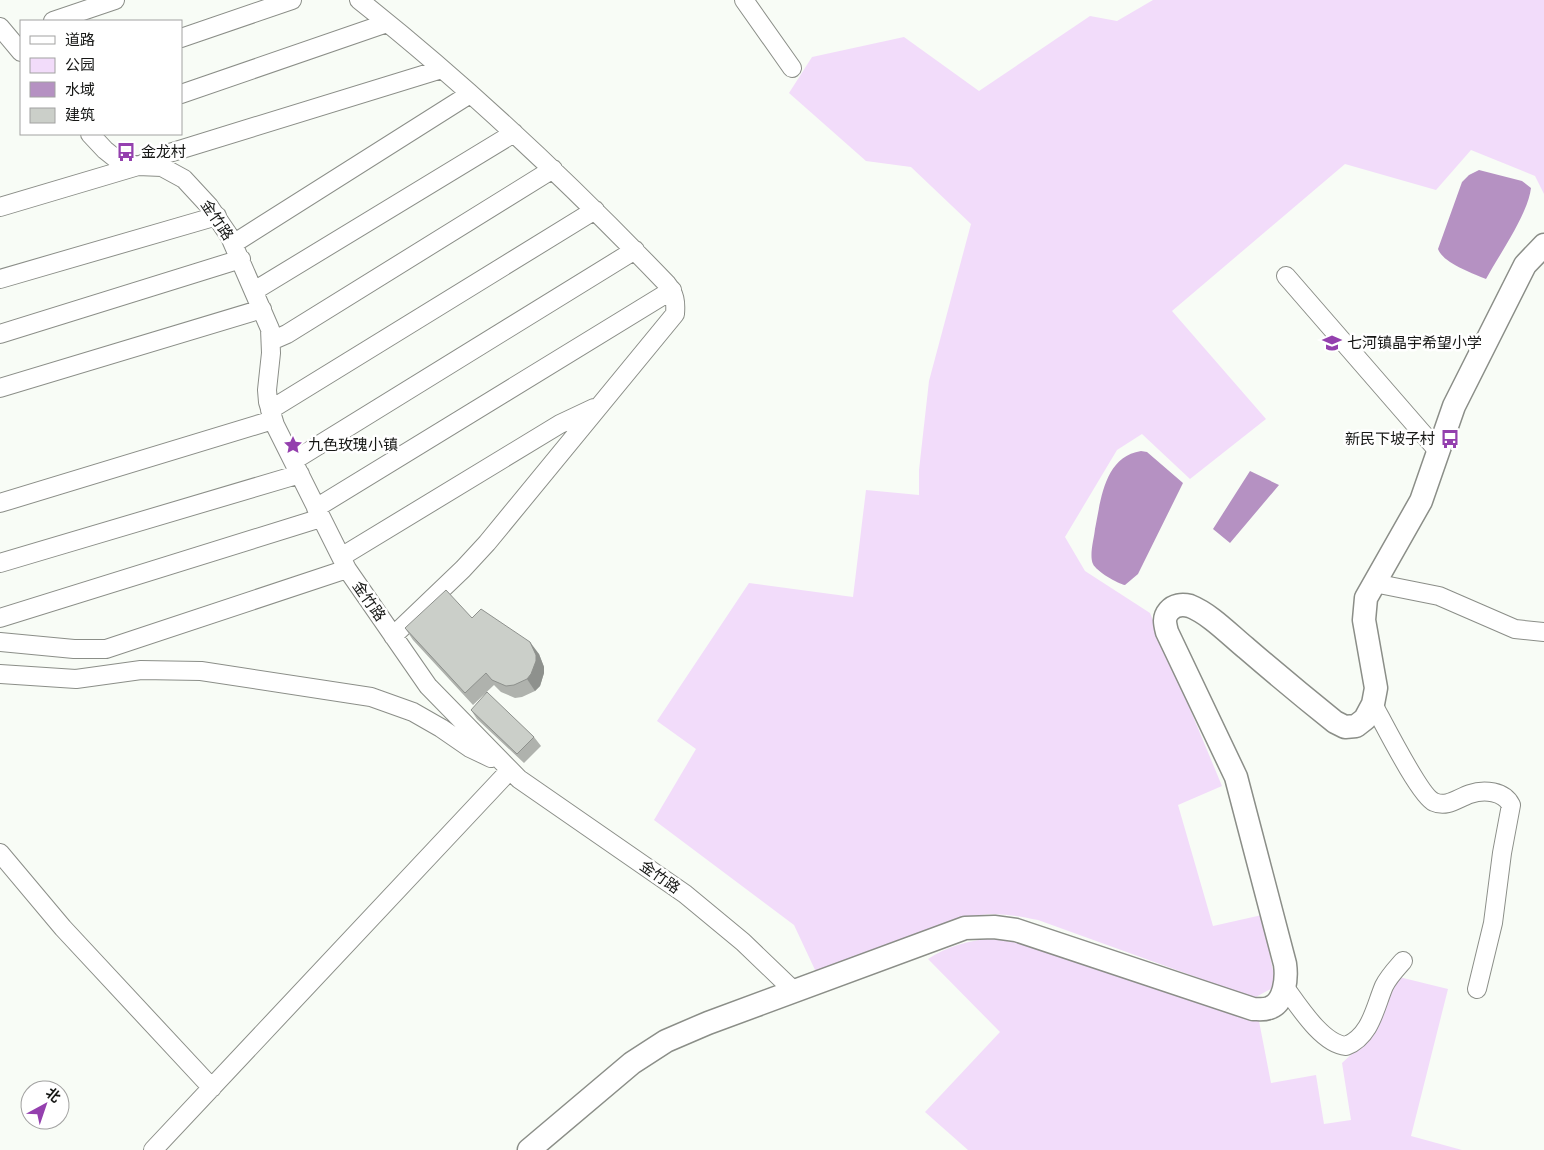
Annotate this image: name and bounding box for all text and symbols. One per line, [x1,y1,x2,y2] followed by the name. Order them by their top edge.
[20,20,182,135] legend
[65,30,95,51] text: 道路
[65,55,95,76] text: 公园
[65,80,95,101] text: 水域
[65,105,95,126] text: 建筑
[115,141,137,163] bus stop icon: 金龙村
[141,142,186,163] place label: 金龙村
[195,196,238,245] street label: 金竹路
[1321,332,1343,354] school or university icon: 七河镇晶宇希望小学
[1347,333,1482,354] place label: 七河镇晶宇希望小学
[1439,428,1461,450] bus stop icon: 新民下坡子村
[1345,429,1435,450] place label: 新民下坡子村
[282,434,304,456] place icon: 九色玫瑰小镇
[308,435,398,456] place label: 九色玫瑰小镇
[347,577,390,626] street label: 金竹路
[635,856,684,899] street label: 金竹路
[20,1080,70,1130] north arrow
[41,1084,65,1108] text: 北

